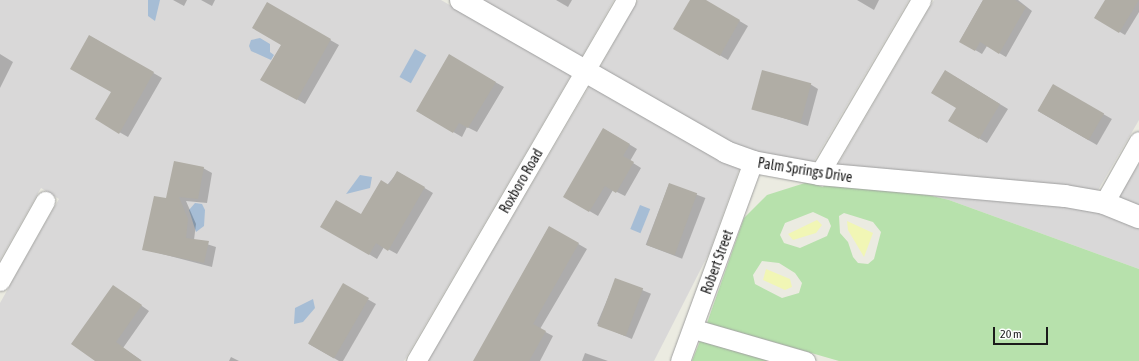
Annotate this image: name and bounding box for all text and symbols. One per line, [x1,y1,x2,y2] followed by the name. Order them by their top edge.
[496,146,546,216] street label: Roxboro Road
[757,154,853,186] street label: Palm Springs Drive
[698,228,736,296] street label: Robert Street
[995,319,1050,345] scale bar
[1000,327,1022,341] text: 20 m

